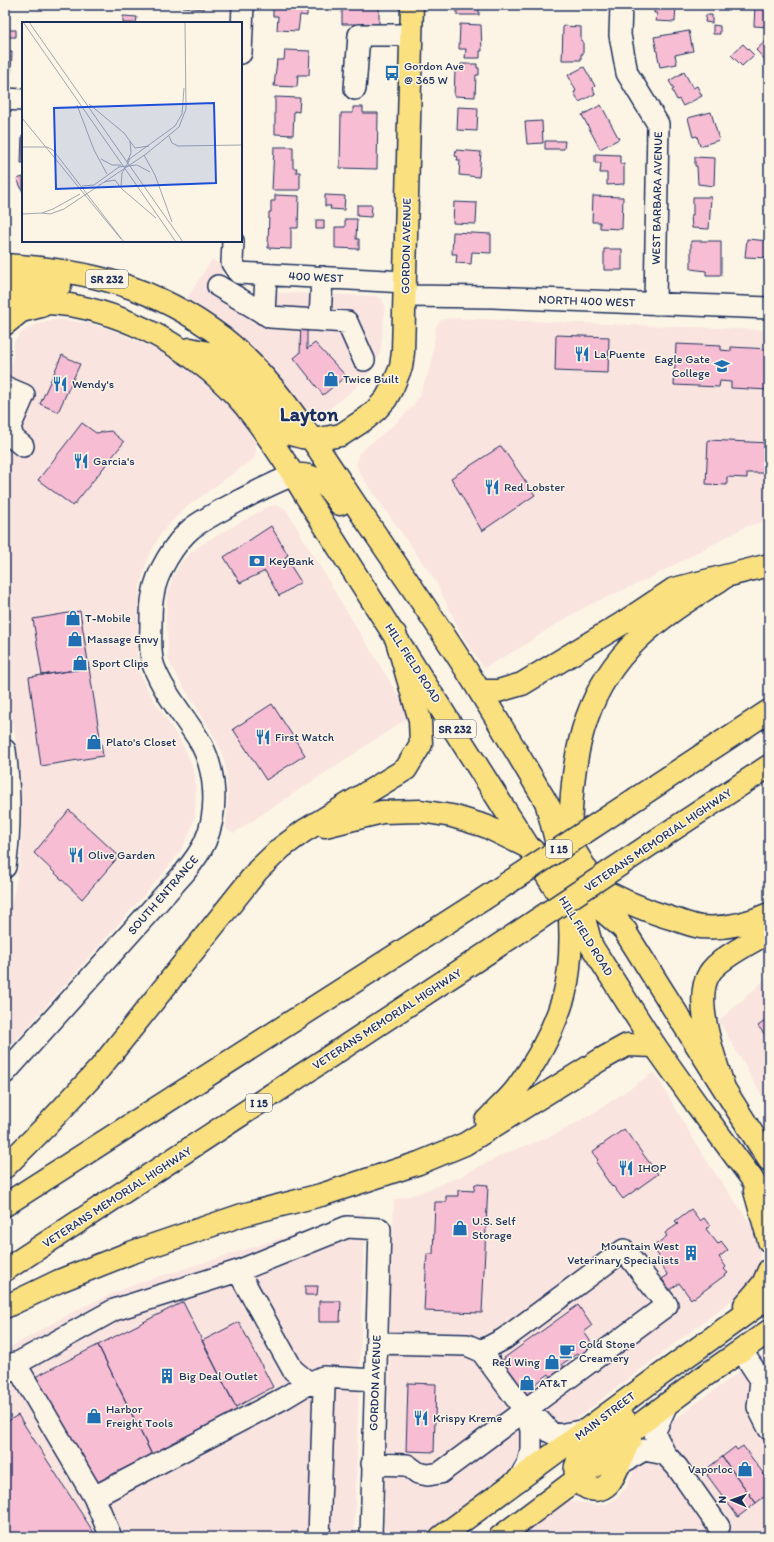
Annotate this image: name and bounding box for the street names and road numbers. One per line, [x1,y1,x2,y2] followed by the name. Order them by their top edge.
[649,131,665,265] street label: WEST BARBARA AVENUE
[398,198,414,294] street label: GORDON AVENUE
[288,269,344,285] street label: 400 WEST
[86,270,128,288] road number: SR 232
[538,292,636,310] street label: NORTH 400 WEST
[382,621,444,705] street label: HILL FIELD ROAD
[434,720,476,738] road number: SR 232
[582,785,735,895] street label: VETERANS MEMORIAL HIGHWAY
[546,840,572,858] road number: I 15
[125,852,201,937] street label: SOUTH ENTRANCE
[556,894,616,979] street label: HILL FIELD ROAD
[310,965,464,1073] street label: VETERANS MEMORIAL HIGHWAY
[246,1094,272,1112] road number: I 15
[40,1143,194,1251] street label: VETERANS MEMORIAL HIGHWAY
[366,1334,384,1431] street label: GORDON AVENUE
[572,1389,638,1443] street label: MAIN STREET

